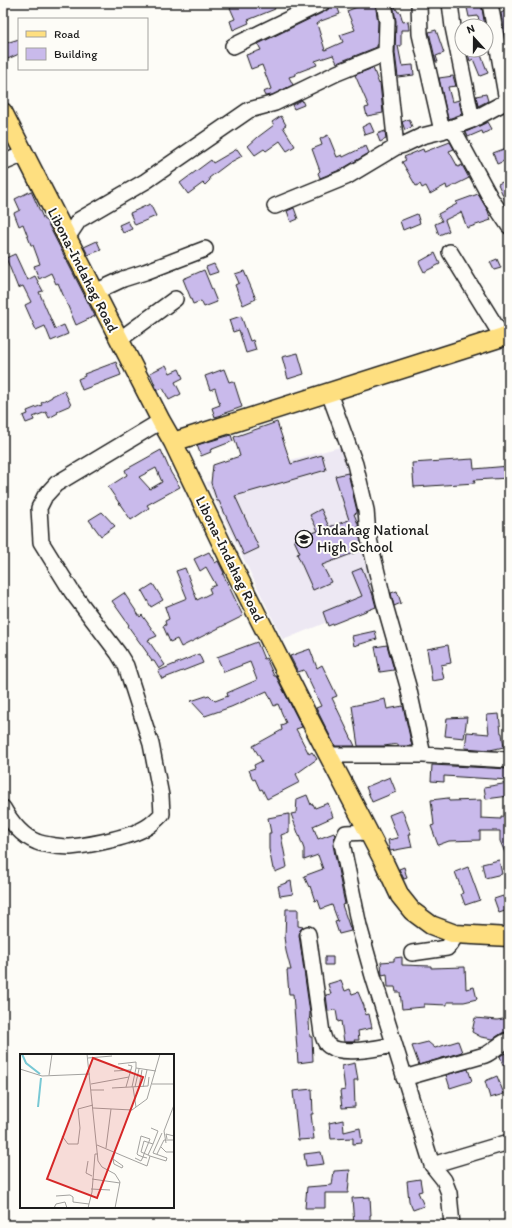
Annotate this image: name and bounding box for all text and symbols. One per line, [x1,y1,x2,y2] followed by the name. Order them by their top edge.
[18,18,148,70] legend
[454,18,494,58] north arrow
[465,22,476,37] text: N
[54,27,80,41] text: Road
[54,47,98,61] text: Building
[44,205,123,336] street label: Libona-Indahag Road
[192,493,269,625] street label: Libona-Indahag Road
[317,521,430,556] place label: Indahag National High School
[294,529,314,549] school or university icon: Indahag National High School
[20,1054,174,1208] inset map

